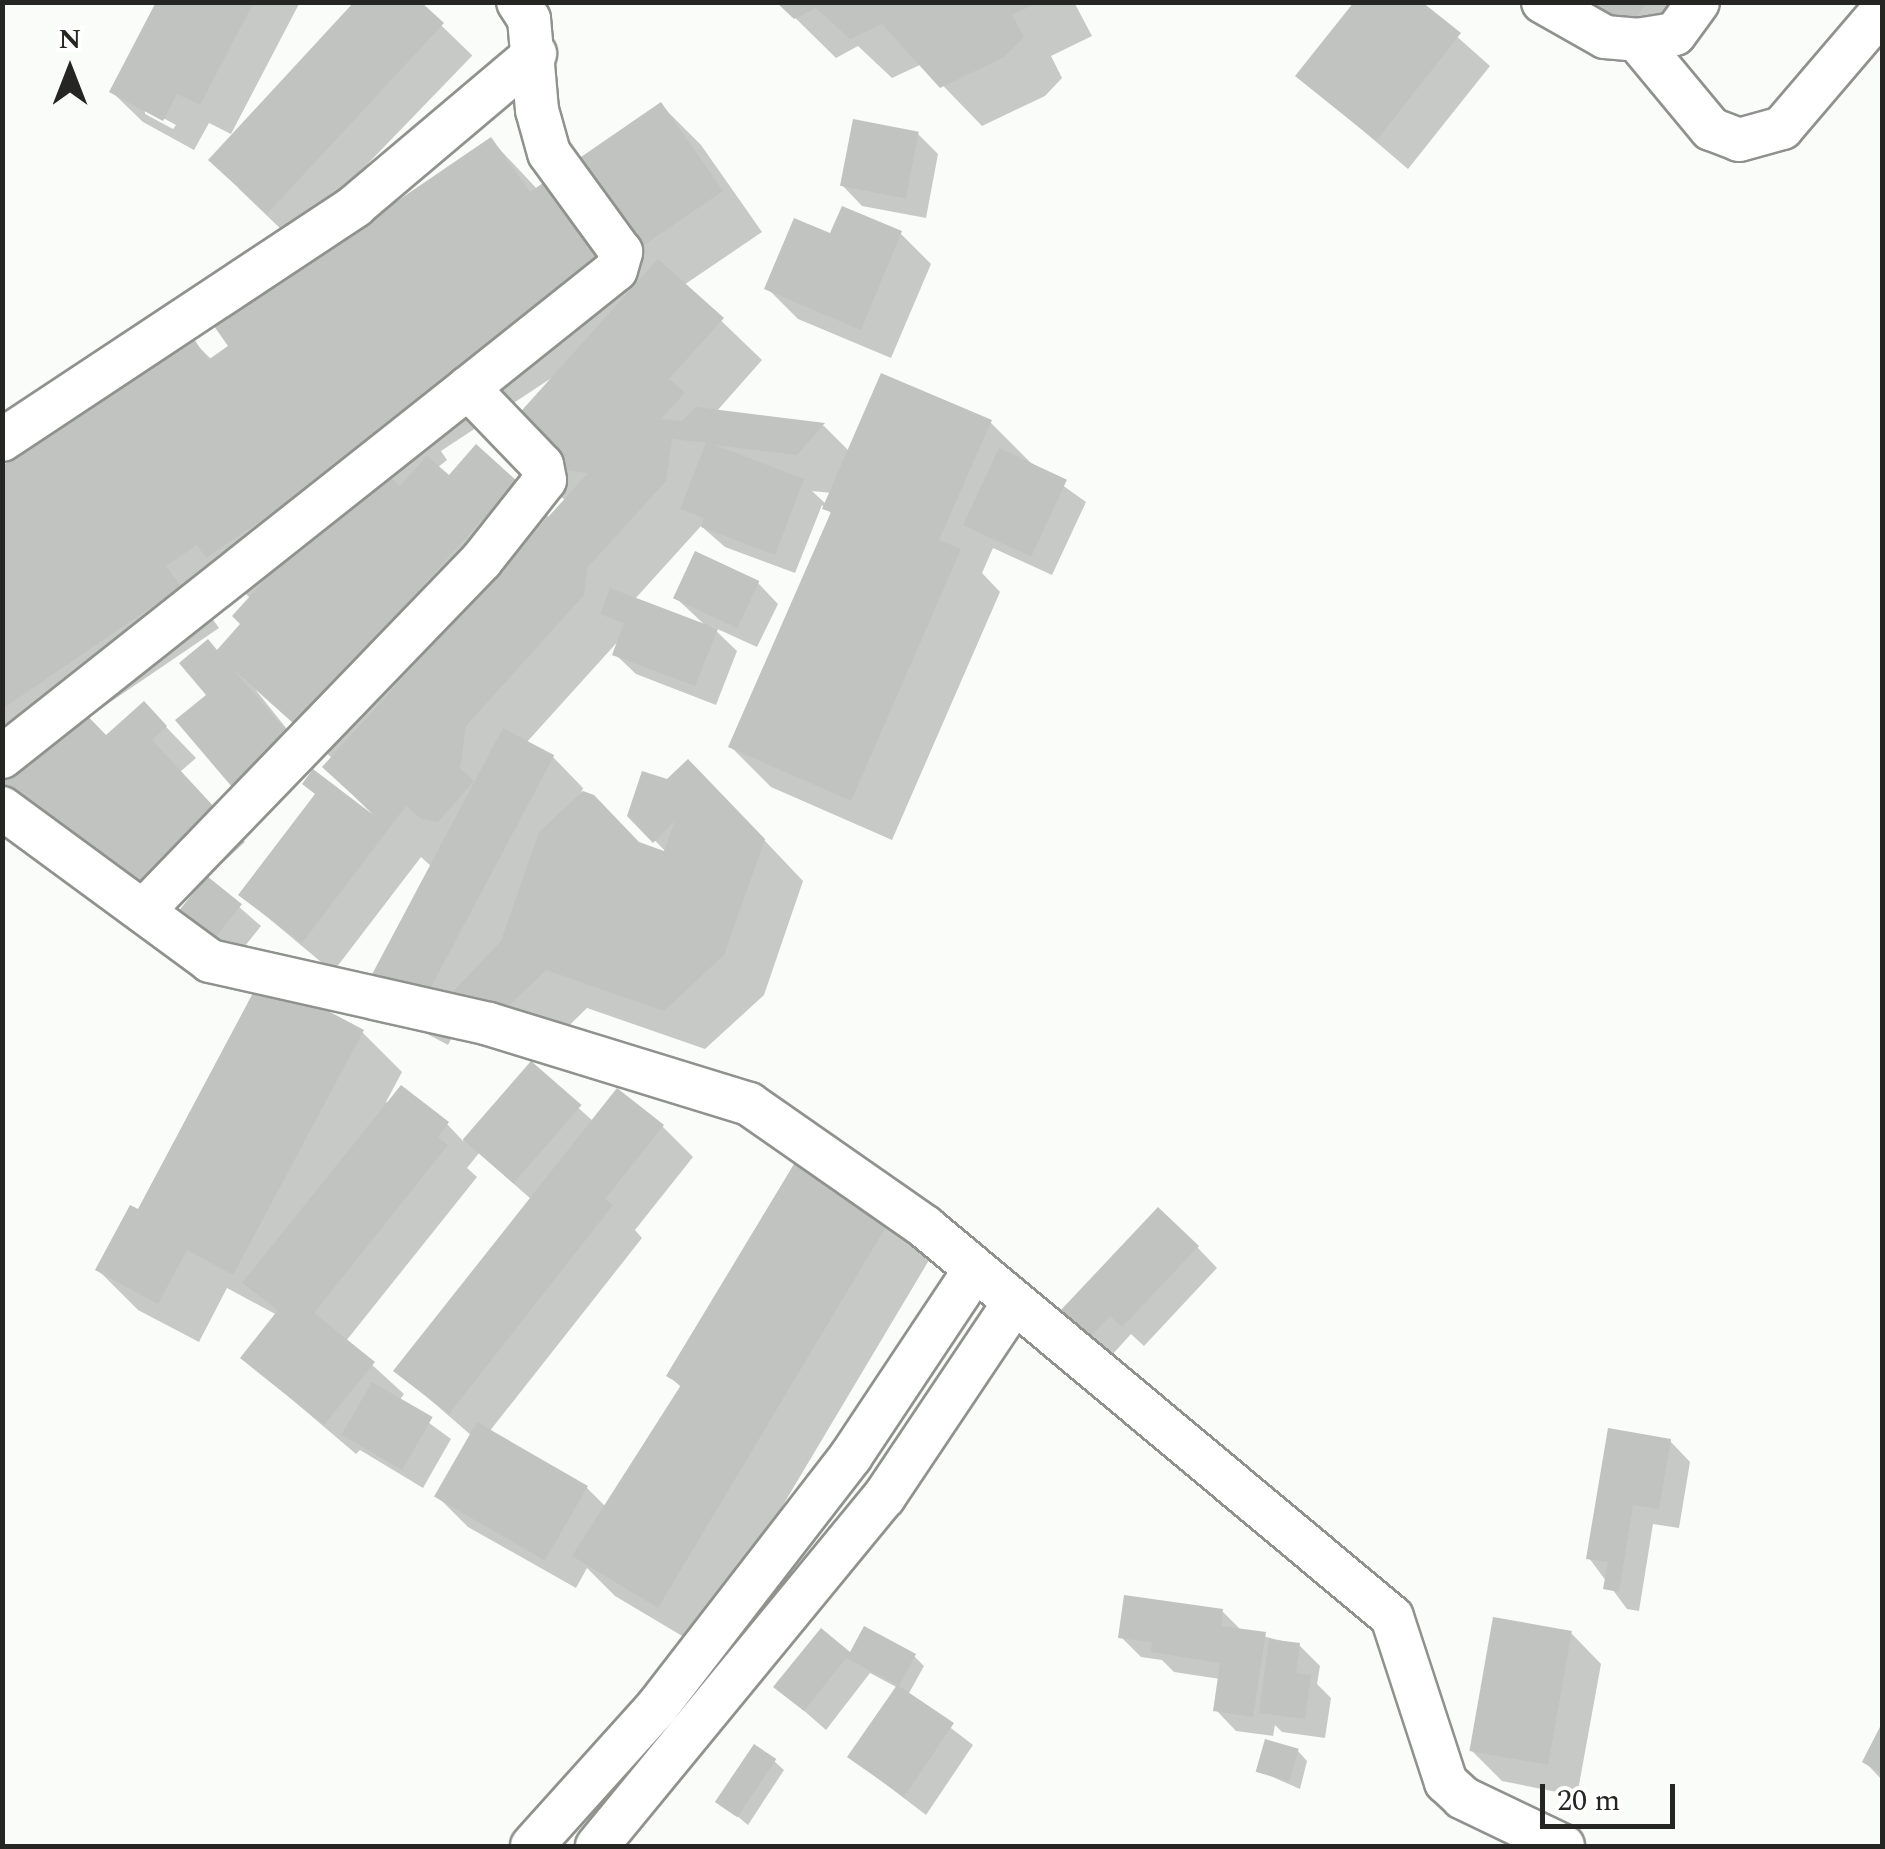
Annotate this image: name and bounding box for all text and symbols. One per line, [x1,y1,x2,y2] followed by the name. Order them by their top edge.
[59,18,81,61] text: N
[20,20,120,120] north arrow
[1545,1764,1680,1826] scale bar
[1557,1778,1620,1824] text: 20 m

